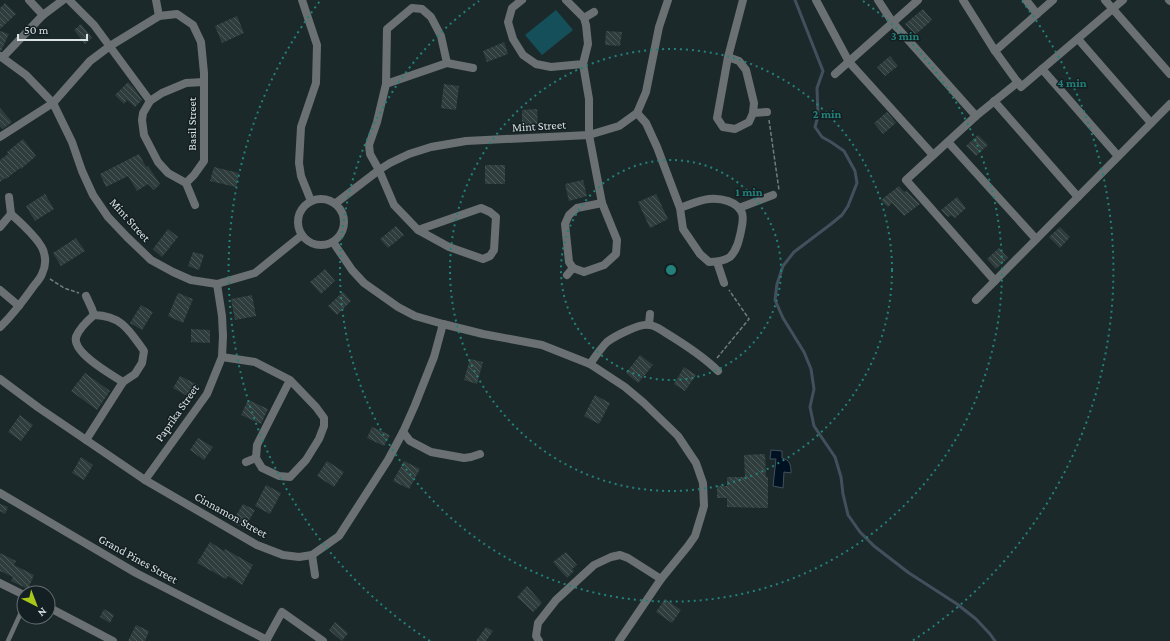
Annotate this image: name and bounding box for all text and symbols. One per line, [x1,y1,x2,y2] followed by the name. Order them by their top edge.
[18,16,87,42] scale bar
[24,23,49,37] text: 50 m
[891,29,919,43] text: 3 min
[1057,76,1087,90] text: 4 min
[185,96,199,151] street label: Basil Street
[813,107,842,121] text: 2 min
[512,118,567,134] street label: Mint Street
[735,185,763,199] text: 1 min
[107,195,154,245] street label: Mint Street
[664,263,678,277] centre of rings
[152,381,202,444] street label: Paprika Street
[192,489,271,541] street label: Cinnamon Street
[96,532,181,587] street label: Grand Pines Street
[16,585,56,625] north arrow
[36,605,49,620] text: N

